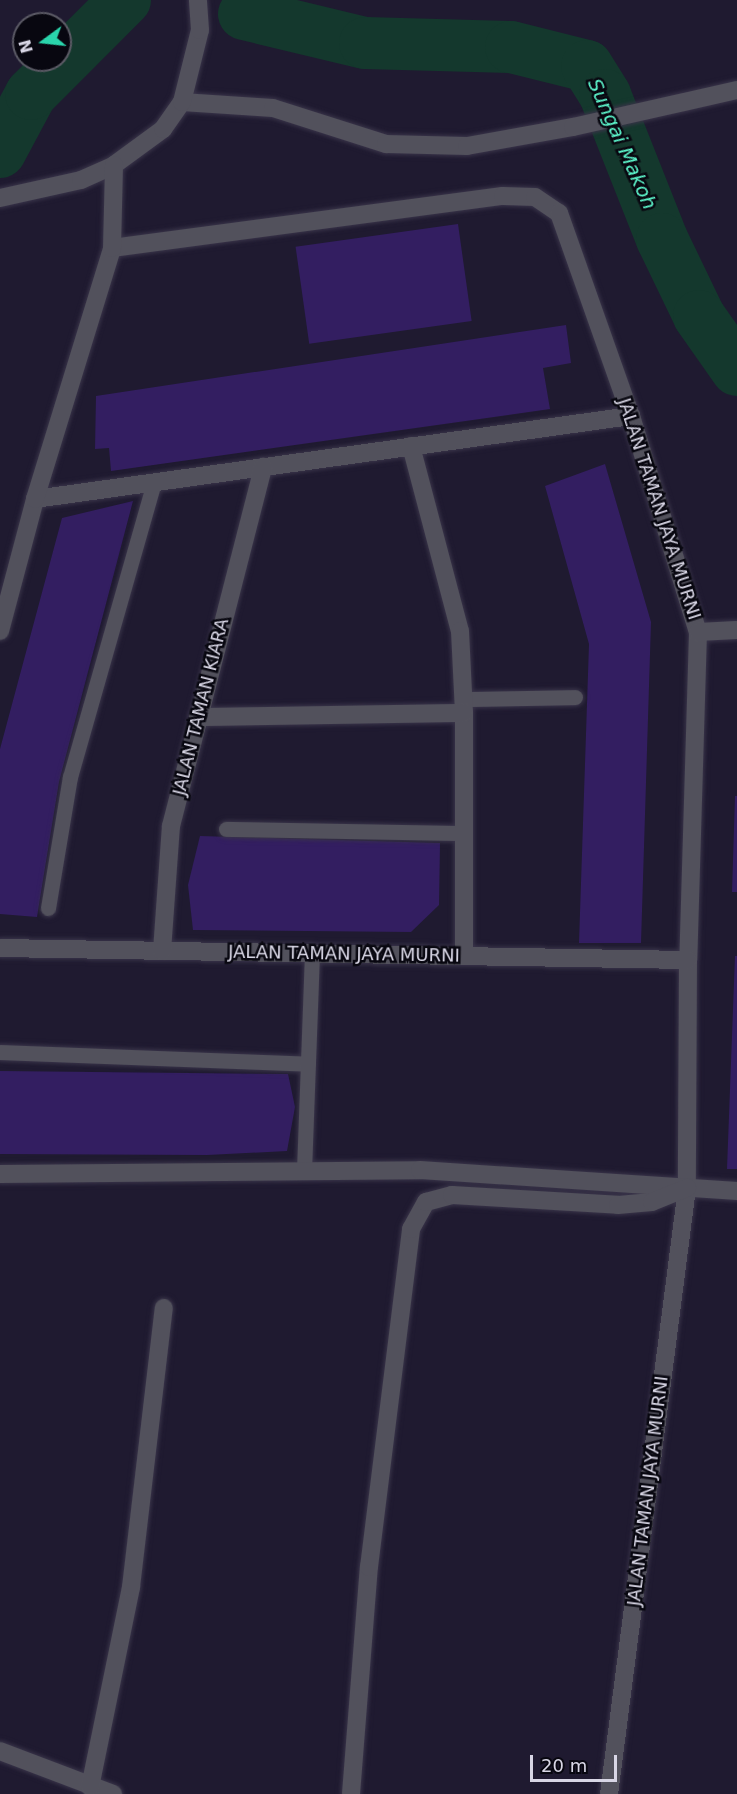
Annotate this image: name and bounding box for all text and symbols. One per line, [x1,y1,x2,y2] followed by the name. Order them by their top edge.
[12,12,72,72] north arrow
[15,37,37,55] text: N
[582,75,662,213] water label: Sungai Makoh
[613,395,705,623] street label: JALAN TAMAN JAYA MURNI
[169,616,233,798] street label: JALAN TAMAN KIARA
[228,941,460,967] street label: JALAN TAMAN JAYA MURNI
[623,1375,673,1607] street label: JALAN TAMAN JAYA MURNI
[533,1743,620,1781] scale bar
[541,1755,587,1776] text: 20 m

